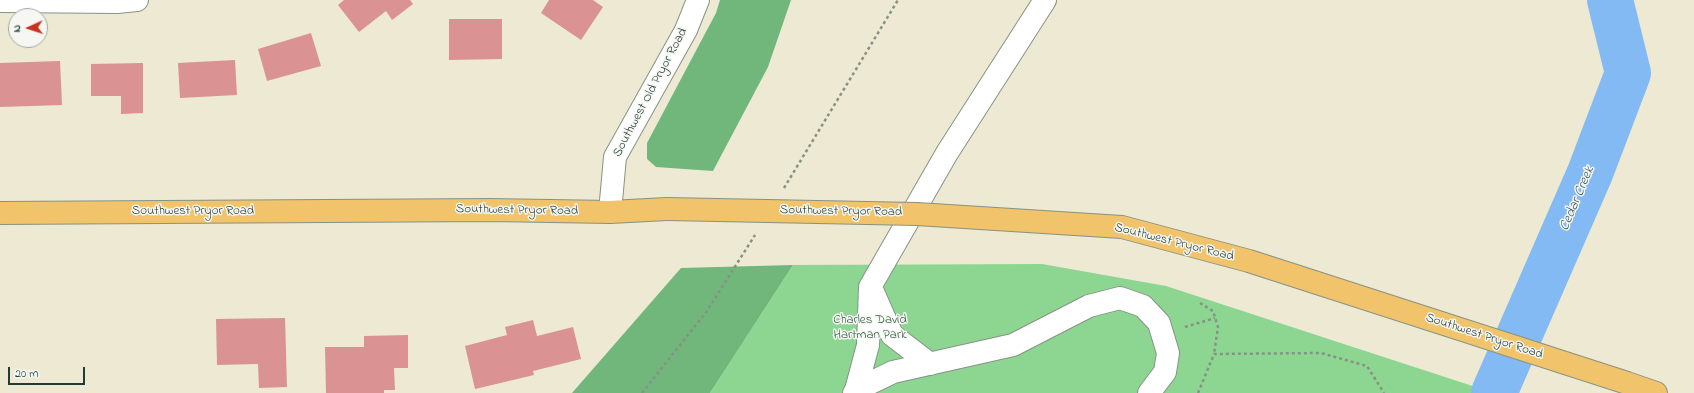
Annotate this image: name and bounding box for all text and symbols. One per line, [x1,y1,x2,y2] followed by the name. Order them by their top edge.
[8,8,48,48] north arrow
[9,24,25,33] text: N
[610,26,692,160] street label: Southwest Old Pryor Road
[1557,164,1599,234] water label: Cedar Creek
[456,202,578,220] street label: Southwest Pryor Road
[780,203,902,221] street label: Southwest Pryor Road
[132,204,254,220] street label: Southwest Pryor Road
[1113,221,1235,265] street label: Southwest Pryor Road
[1423,311,1545,363] street label: Southwest Pryor Road
[833,313,907,344] park label: Charles David Hartman Park
[10,359,87,385] scale bar
[15,365,38,383] text: 20 m

